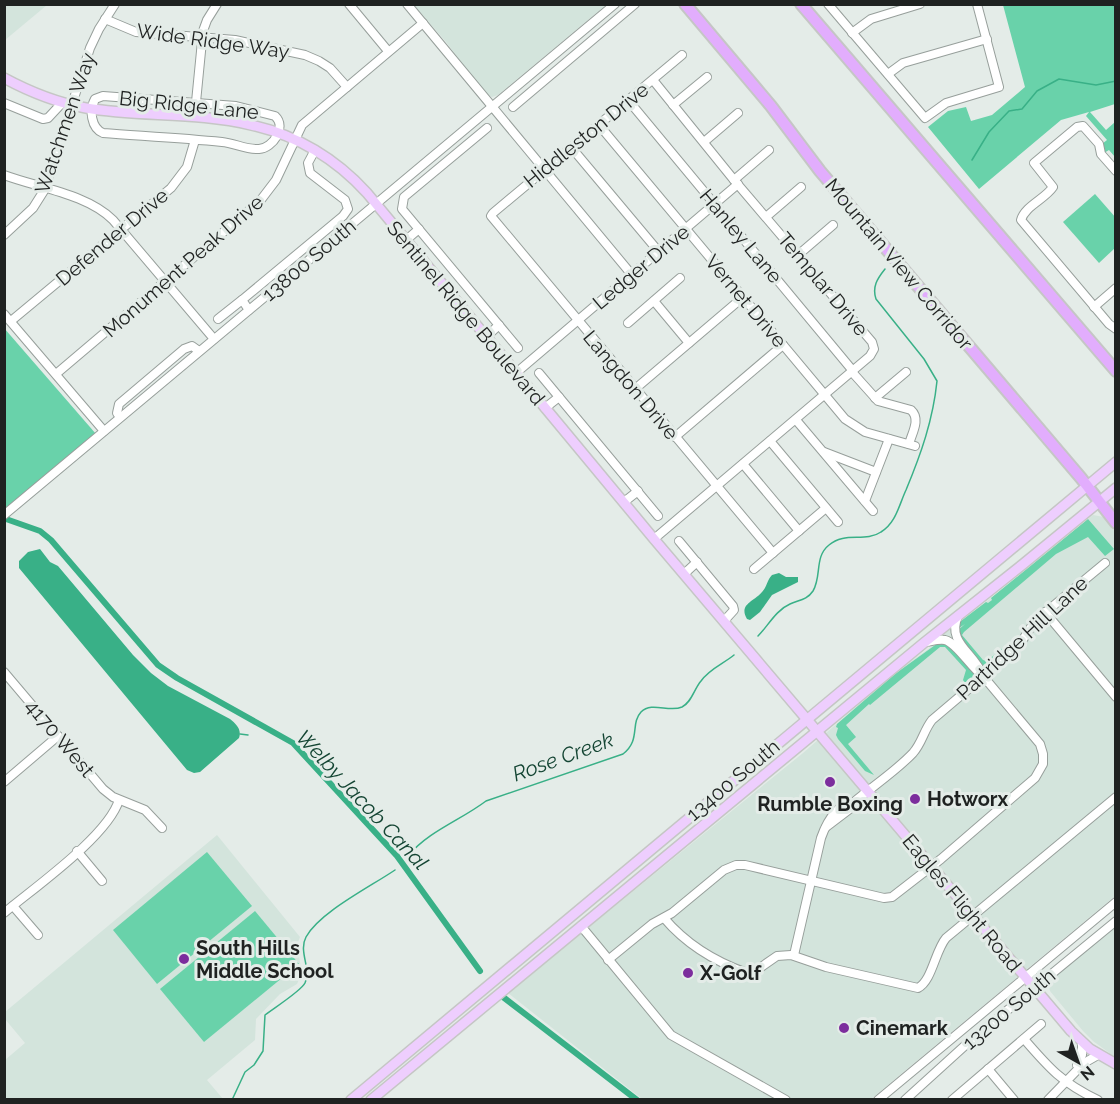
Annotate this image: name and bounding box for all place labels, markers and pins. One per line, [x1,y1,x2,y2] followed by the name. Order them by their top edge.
[823,775,837,789] marker: Rumble Boxing
[927,787,1009,811] place label: Hotworx
[757,792,903,816] place label: Rumble Boxing
[908,792,922,806] marker: Hotworx
[196,936,334,983] place label: South Hills Middle School
[177,952,191,966] marker: South Hills Middle School
[699,961,762,985] place label: X-Golf
[681,966,695,980] marker: X-Golf
[856,1016,949,1040] place label: Cinemark
[837,1021,851,1035] marker: Cinemark

